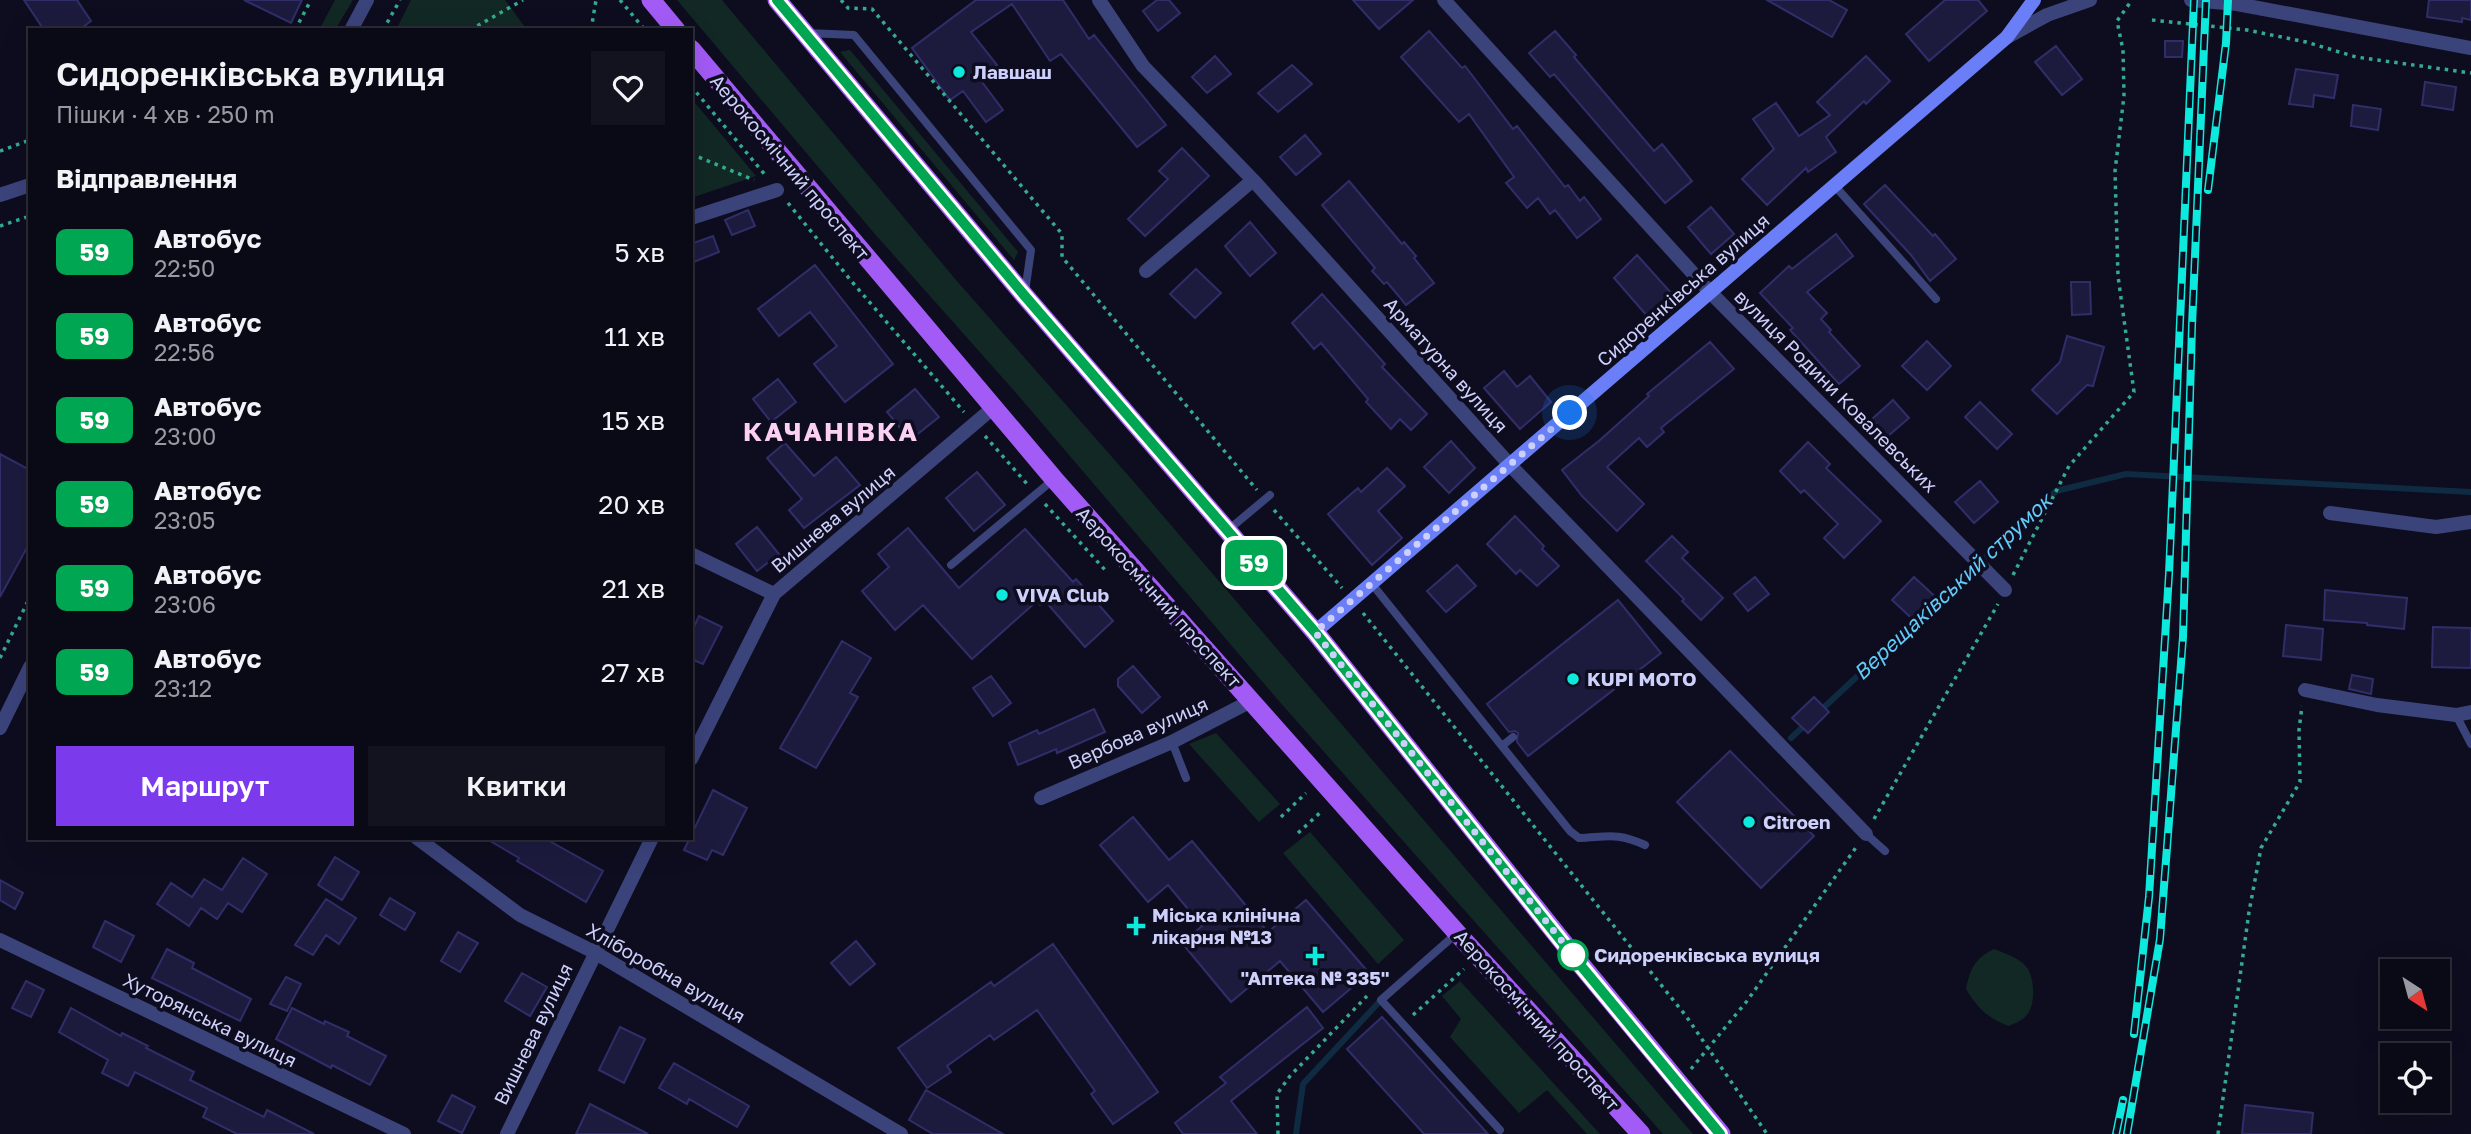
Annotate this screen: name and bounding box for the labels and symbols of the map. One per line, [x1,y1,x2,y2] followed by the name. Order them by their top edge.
[973,60,1052,83] place label: Лавшаш
[951,64,967,80] marker: Лавшаш
[706,69,875,264] street label: Аерокосмічний проспект
[1592,208,1774,371] street label: Сидоренківська вулиця
[1730,284,1943,497] street label: вулиця Родини Ковалевських
[1380,292,1513,437] street label: Арматурна вулиця
[1552,395,1587,430] your location
[743,416,919,447] district label: КАЧАНІВКА
[766,460,899,577] street label: Вишнева вулиця
[1848,485,2059,685] water label: Верещаківський струмок
[1072,502,1247,692] street label: Аерокосмічний проспект
[1222,540,1286,586] line badge: 59
[1016,583,1109,606] place label: VIVA Club
[994,587,1010,603] marker: VIVA Club
[1587,667,1697,690] place label: KUPI MOTO
[1565,671,1581,687] marker: KUPI MOTO
[1064,691,1211,774] street label: Вербова вулиця
[1763,810,1831,833] place label: Citroen
[1741,814,1757,830] marker: Citroen
[1152,903,1300,948] place label: Міська клінічна лікарня №13
[1126,916,1146,936] marker: Міська клінічна лікарня №13
[583,918,750,1027] street label: Хліборобна вулиця
[1450,925,1625,1115] street label: Аерокосмічний проспект
[1558,940,1588,970] marker: Сидоренківська вулиця
[1594,943,1820,966] place label: Сидоренківська вулиця
[1307,948,1323,964] marker: "Аптека № 335"
[488,959,577,1108] street label: Вишнева вулиця
[2380,959,2450,1029] north arrow
[1240,966,1390,989] place label: "Аптека № 335"
[120,968,301,1072] street label: Хуторянська вулиця

